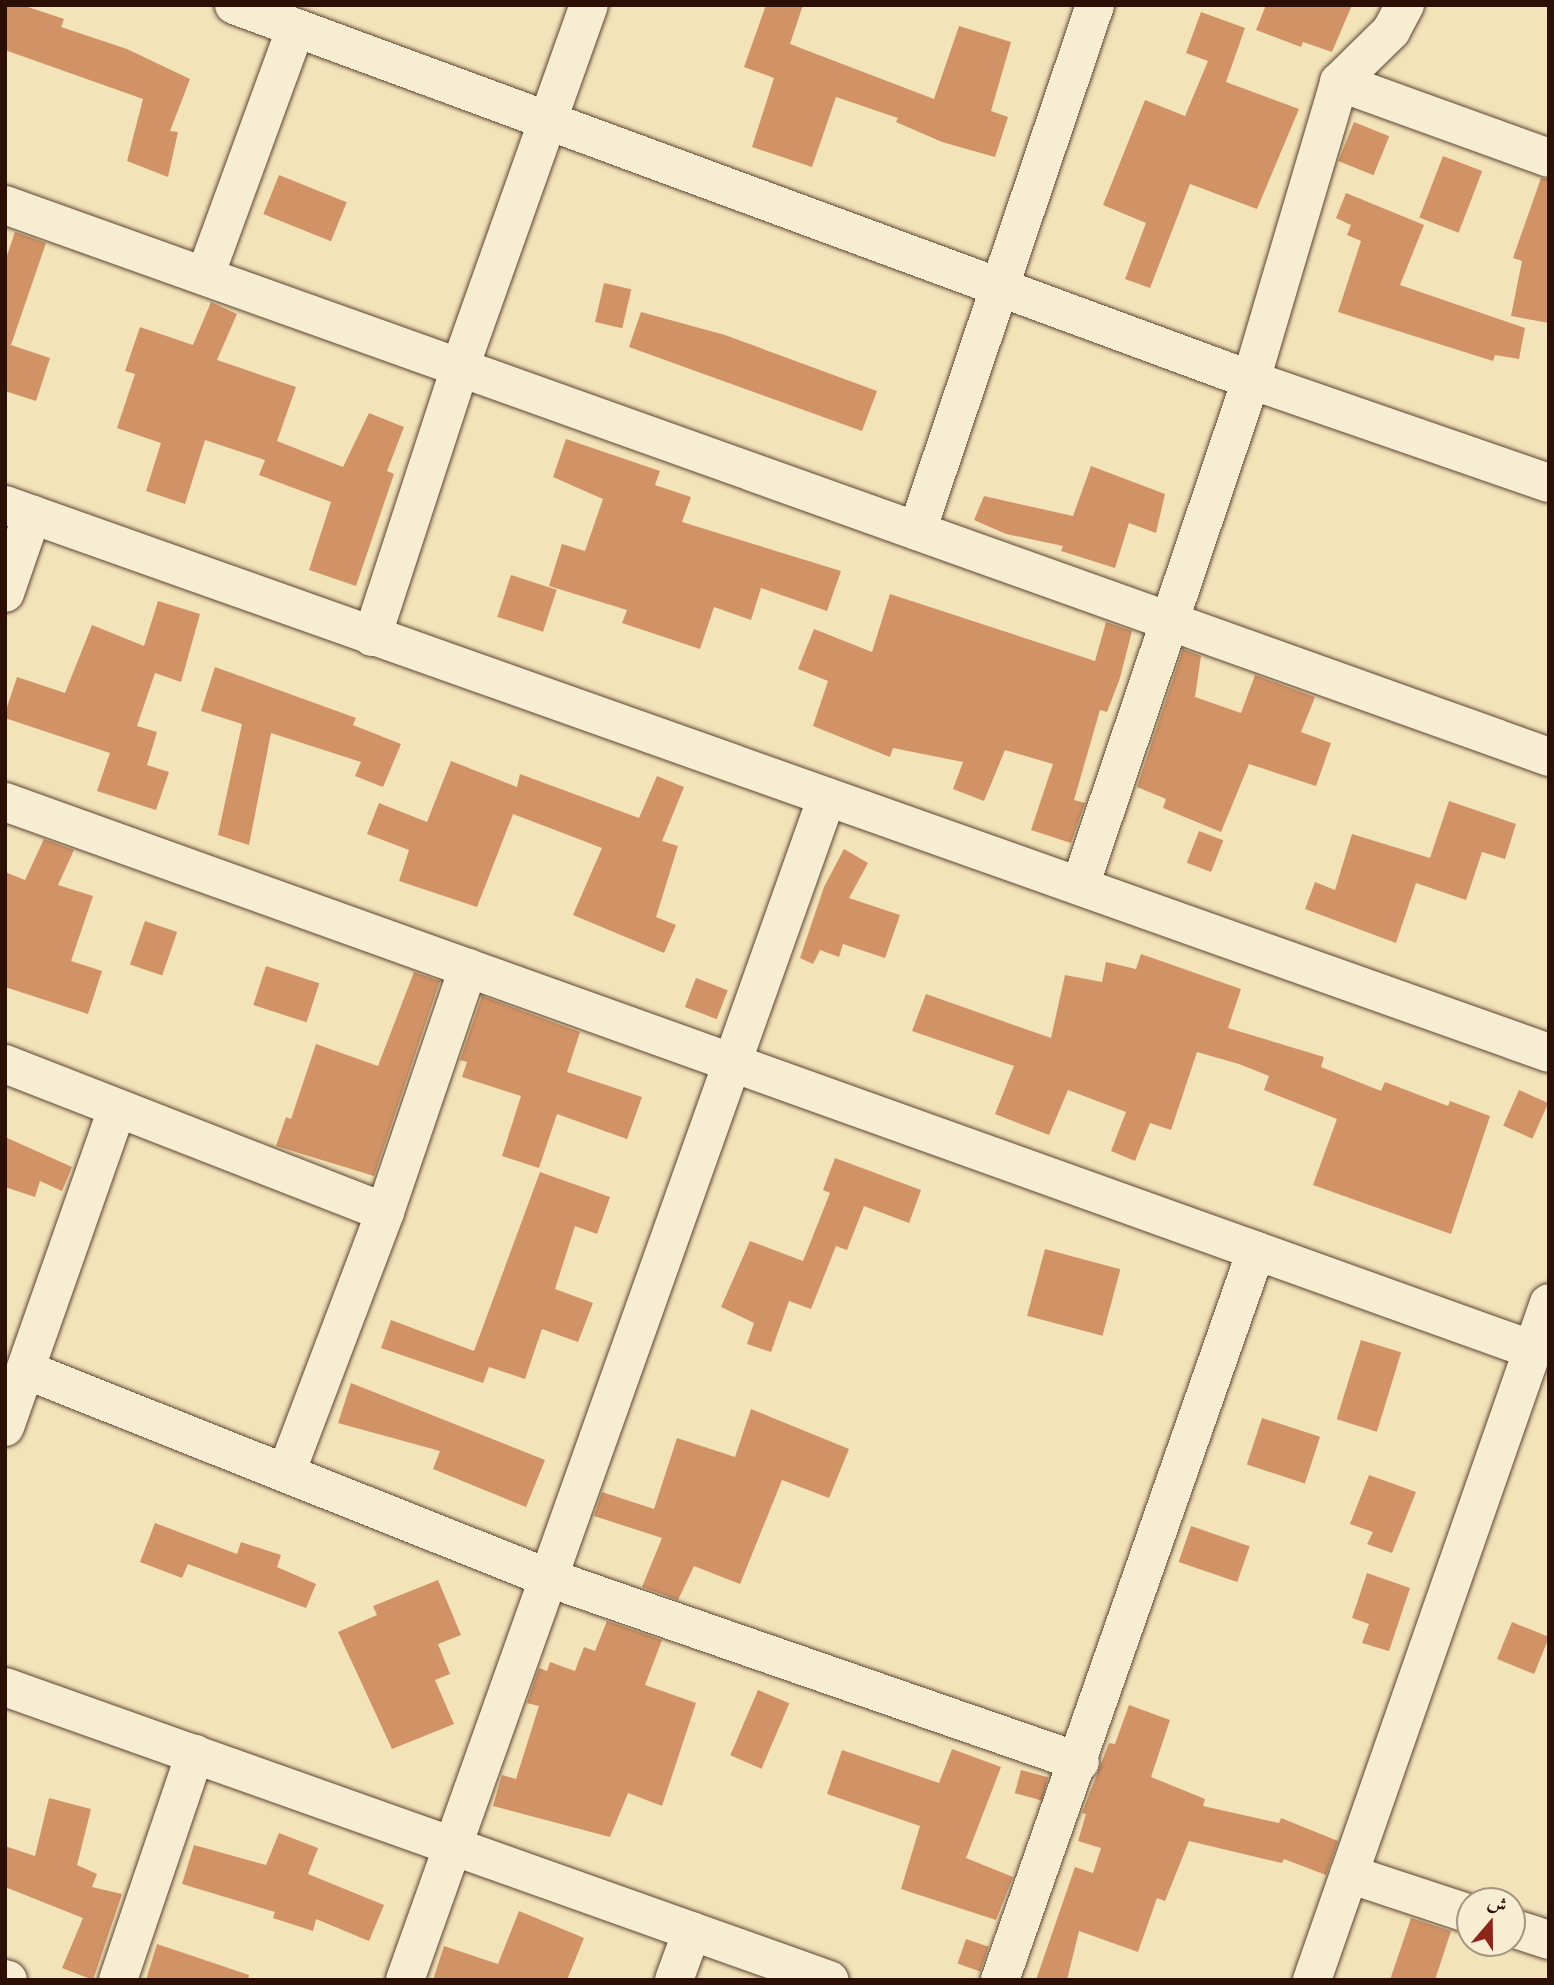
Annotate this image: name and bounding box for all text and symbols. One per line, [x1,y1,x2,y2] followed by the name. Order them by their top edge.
[1456,1887,1526,1957] north arrow
[1485,1890,1510,1919] text: ش

